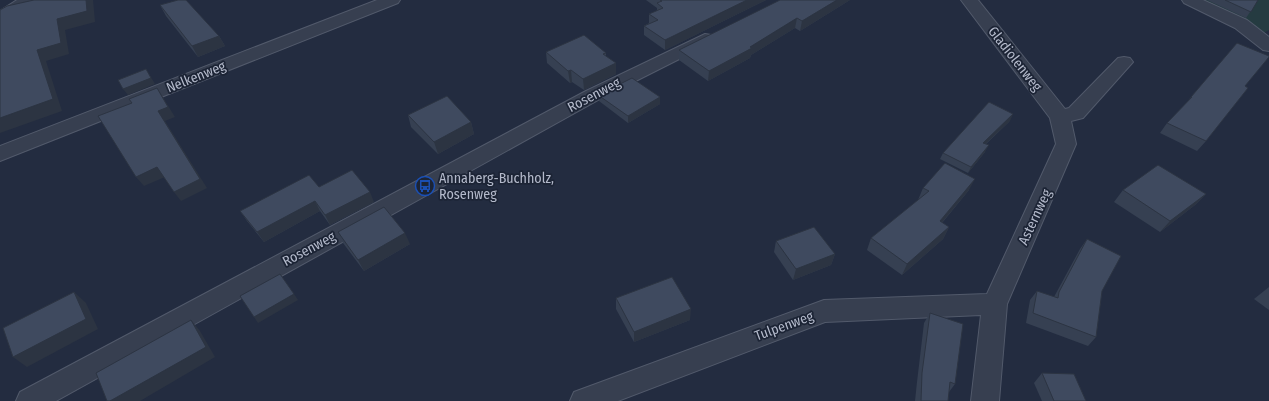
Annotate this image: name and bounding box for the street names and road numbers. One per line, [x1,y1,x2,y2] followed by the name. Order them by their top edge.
[984,23,1046,95] street label: Gladiolenweg
[164,57,229,97] street label: Nelkenweg
[565,74,624,116] street label: Rosenweg
[1015,186,1055,248] street label: Asternweg
[280,228,339,270] street label: Rosenweg
[752,307,816,344] street label: Tulpenweg

